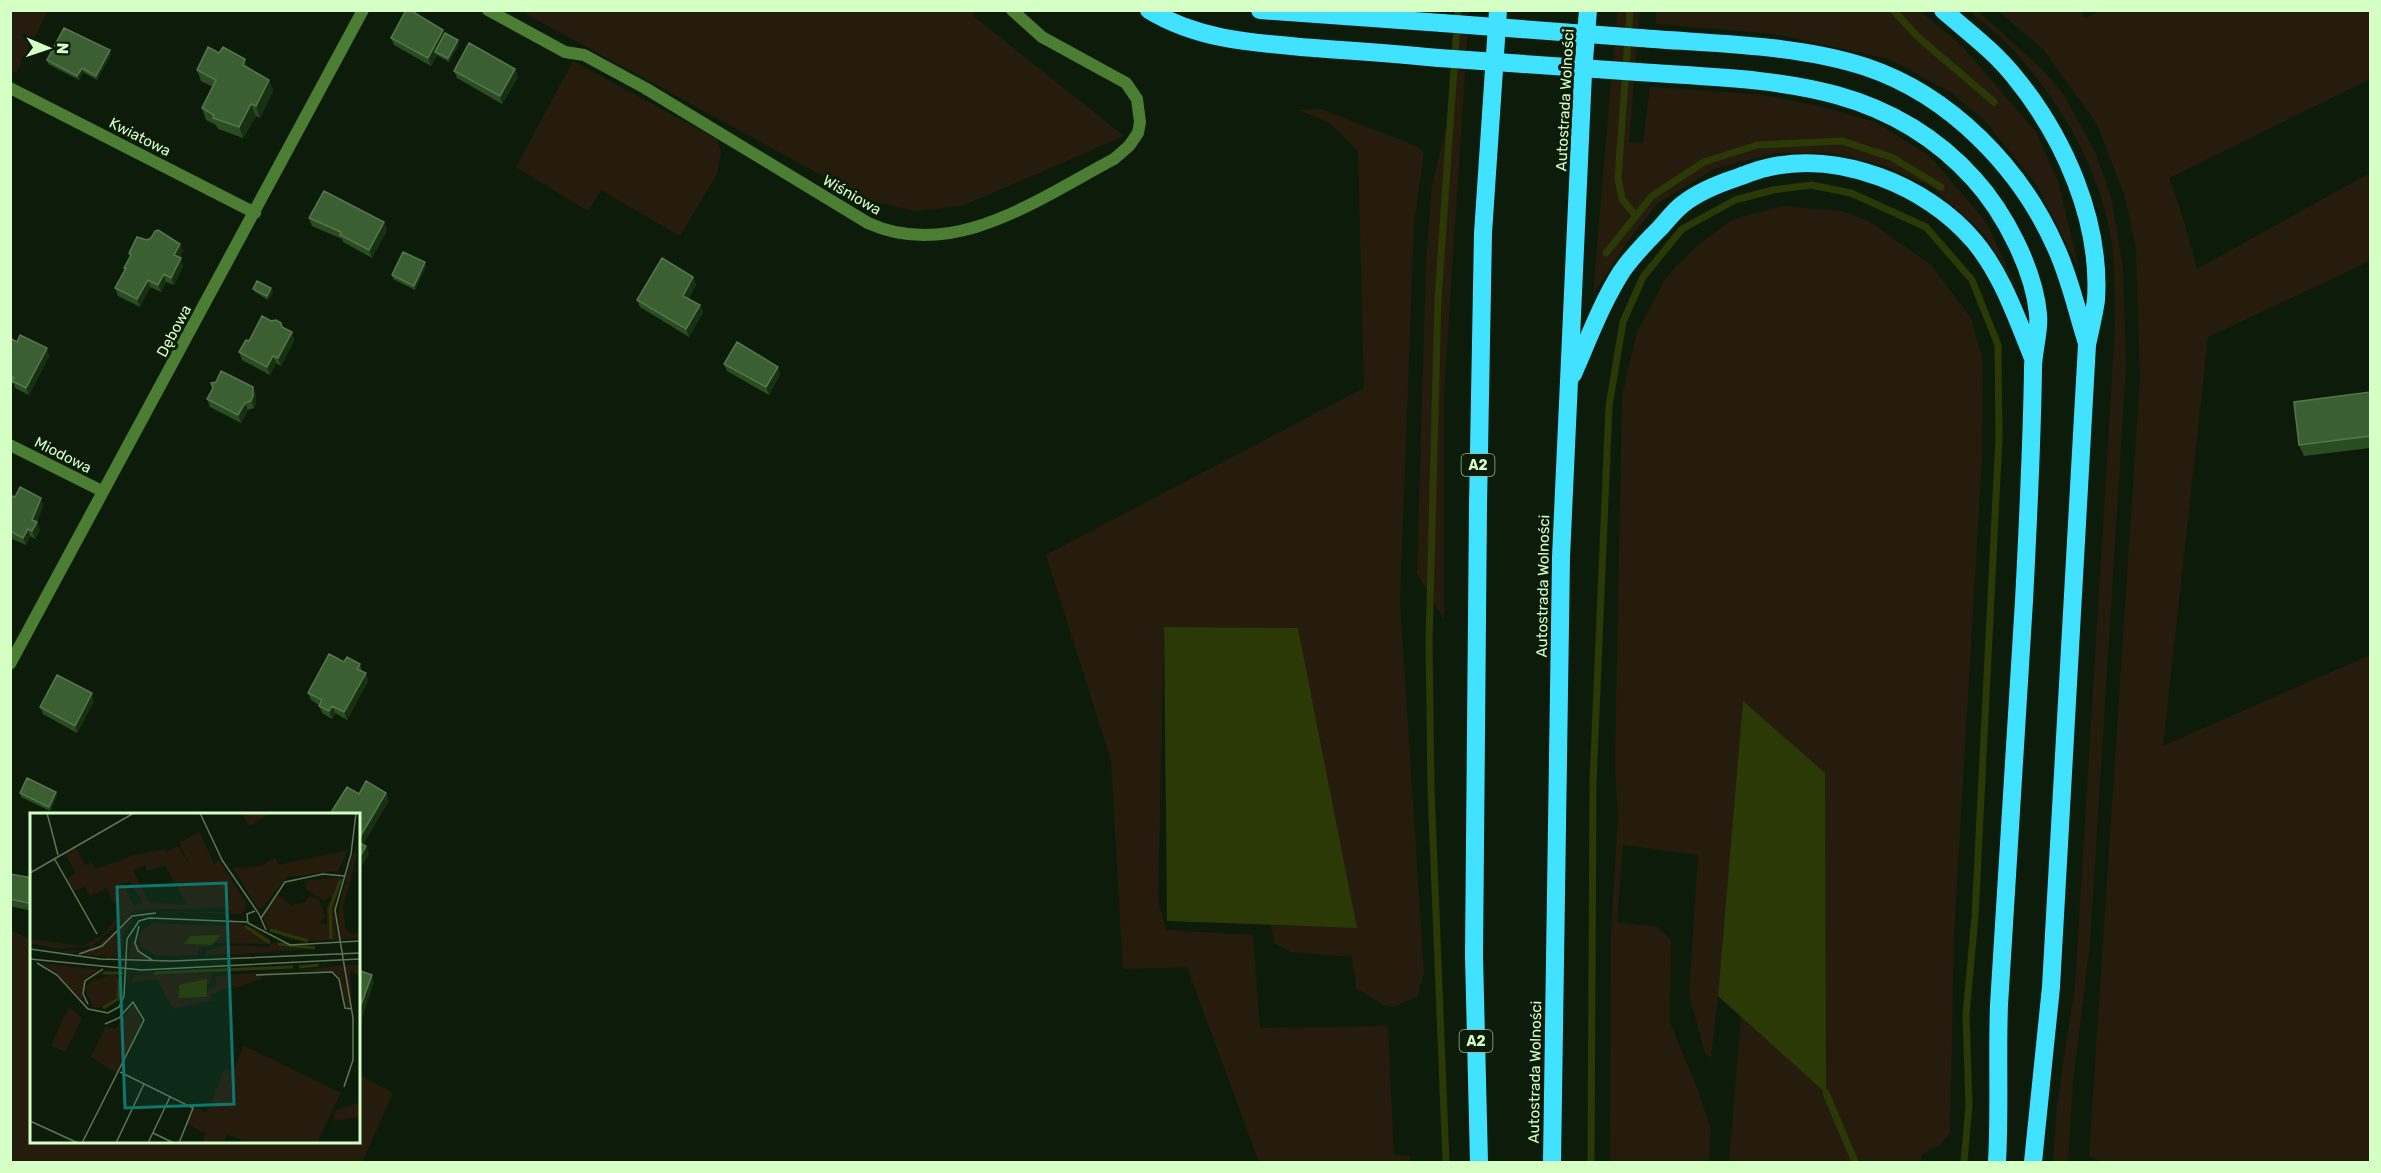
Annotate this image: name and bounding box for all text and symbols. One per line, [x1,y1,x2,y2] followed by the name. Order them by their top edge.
[18,18,78,78] north arrow
[1552,28,1578,172] street label: Autostrada Wolności
[53,42,72,55] text: N
[106,114,174,160] street label: Kwiatowa
[820,171,884,219] street label: Wiśniowa
[153,302,195,360] street label: Dębowa
[31,433,95,477] street label: Miodowa
[1462,454,1494,476] road number: A2
[1533,515,1553,657] street label: Autostrada Wolności
[30,813,360,1143] inset map
[1525,1001,1545,1143] street label: Autostrada Wolności
[1460,1030,1492,1052] road number: A2

